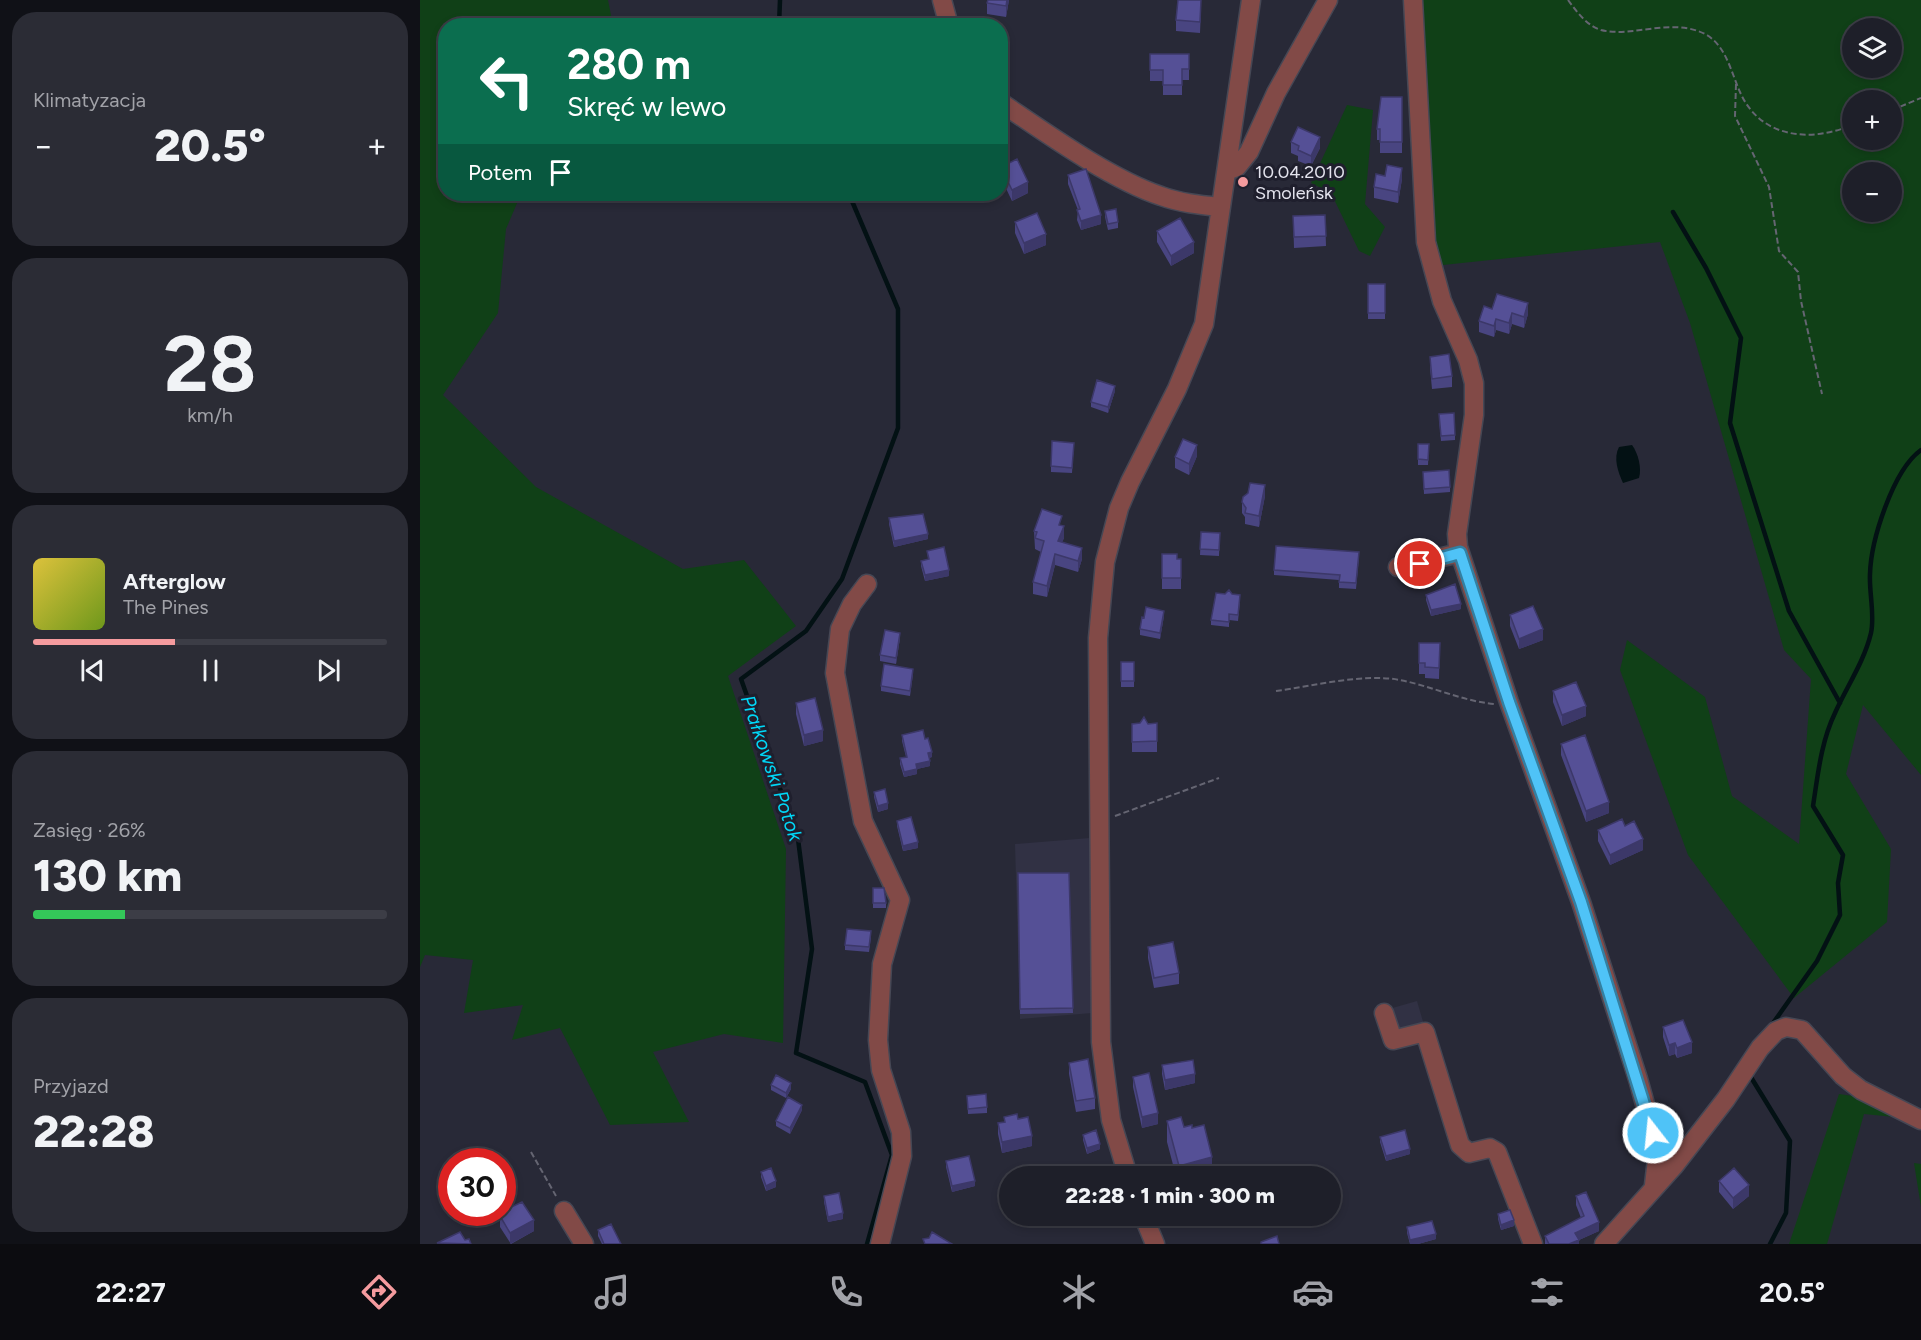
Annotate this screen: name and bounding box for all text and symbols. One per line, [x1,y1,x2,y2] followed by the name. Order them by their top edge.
[1842,18,1902,222] map controls
[1842,18,1902,78] button: layers
[567,39,691,90] text: 280 m
[468,42,546,120] icon: left
[33,88,146,112] text: Klimatyzacja
[567,90,727,123] text: Skręć w lewo
[1842,90,1902,150] button: +
[154,118,266,172] text: 20.5°
[33,126,54,165] text: −
[366,126,387,165] text: +
[544,156,577,189] icon: arrive
[468,159,532,186] text: Potem
[1255,161,1345,204] place label: 10.04.2010 Smoleńsk
[1842,162,1902,222] button: −
[1236,175,1250,189] marker: 10.04.2010 Smoleńsk
[164,317,256,411] text: 28
[187,403,233,427] text: km/h
[1394,538,1445,589] pin
[1403,547,1436,580] icon: arrive
[123,568,226,595] text: Afterglow
[123,595,209,619] text: The Pines
[76,654,109,687] icon: previous
[194,654,227,687] icon: pause
[312,654,345,687] icon: next
[736,692,809,845] water label: Prałkowski Potok
[33,818,146,842] text: Zasięg · 26%
[33,848,182,902] text: 130 km
[33,1074,109,1098] text: Przyjazd
[1621,1101,1685,1165] position arrow
[33,1104,154,1158] text: 22:28
[438,1148,516,1226] speed limit sign: 30
[1065,1182,1275,1209] text: 22:28 · 1 min · 300 m
[358,1271,400,1313] icon: directions
[591,1271,633,1313] icon: music
[825,1271,867,1313] icon: phone
[1058,1271,1100,1313] icon: climate
[1292,1271,1334,1313] icon: car
[1526,1271,1568,1313] icon: filters
[96,1276,166,1309] text: 22:27
[1759,1276,1825,1309] text: 20.5°

